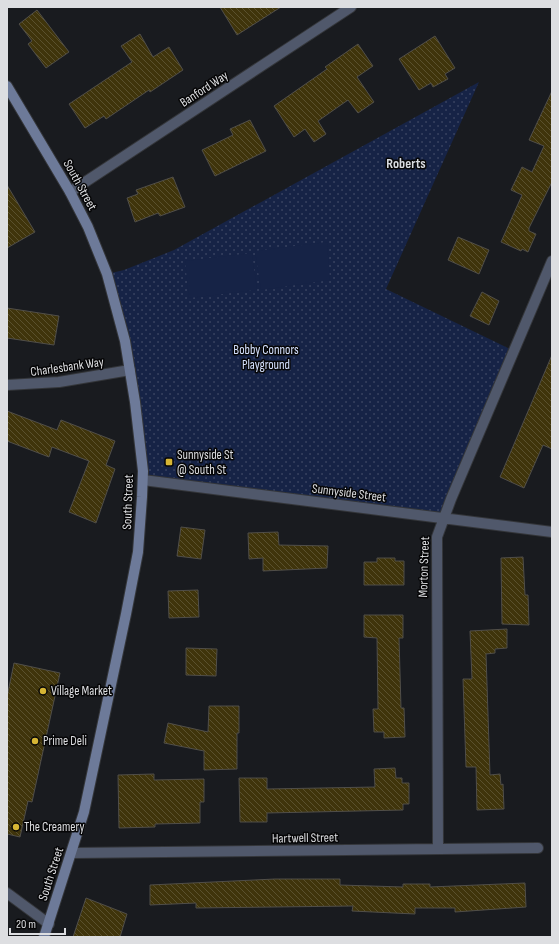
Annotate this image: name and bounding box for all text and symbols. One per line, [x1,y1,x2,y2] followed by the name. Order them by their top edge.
[177,67,231,111] street label: Banford Way
[386,155,426,172] district label: Roberts
[60,157,100,213] street label: South Street
[233,342,299,373] park label: Bobby Connors Playground
[29,354,105,380] street label: Charlesbank Way
[177,447,233,478] place label: Sunnyside St @ South St
[164,457,174,467] marker: Sunnyside St @ South St
[119,474,137,530] street label: South Street
[311,481,387,505] street label: Sunnyside Street
[415,536,433,598] street label: Morton Street
[51,683,112,699] place label: Village Market
[38,686,48,696] marker: Village Market
[43,733,87,749] place label: Prime Deli
[30,736,40,746] marker: Prime Deli
[24,819,84,835] place label: The Creamery
[11,822,21,832] marker: The Creamery
[272,829,338,847] street label: Hartwell Street
[35,845,67,903] street label: South Street
[10,910,65,936] scale bar
[16,917,36,932] text: 20 m

